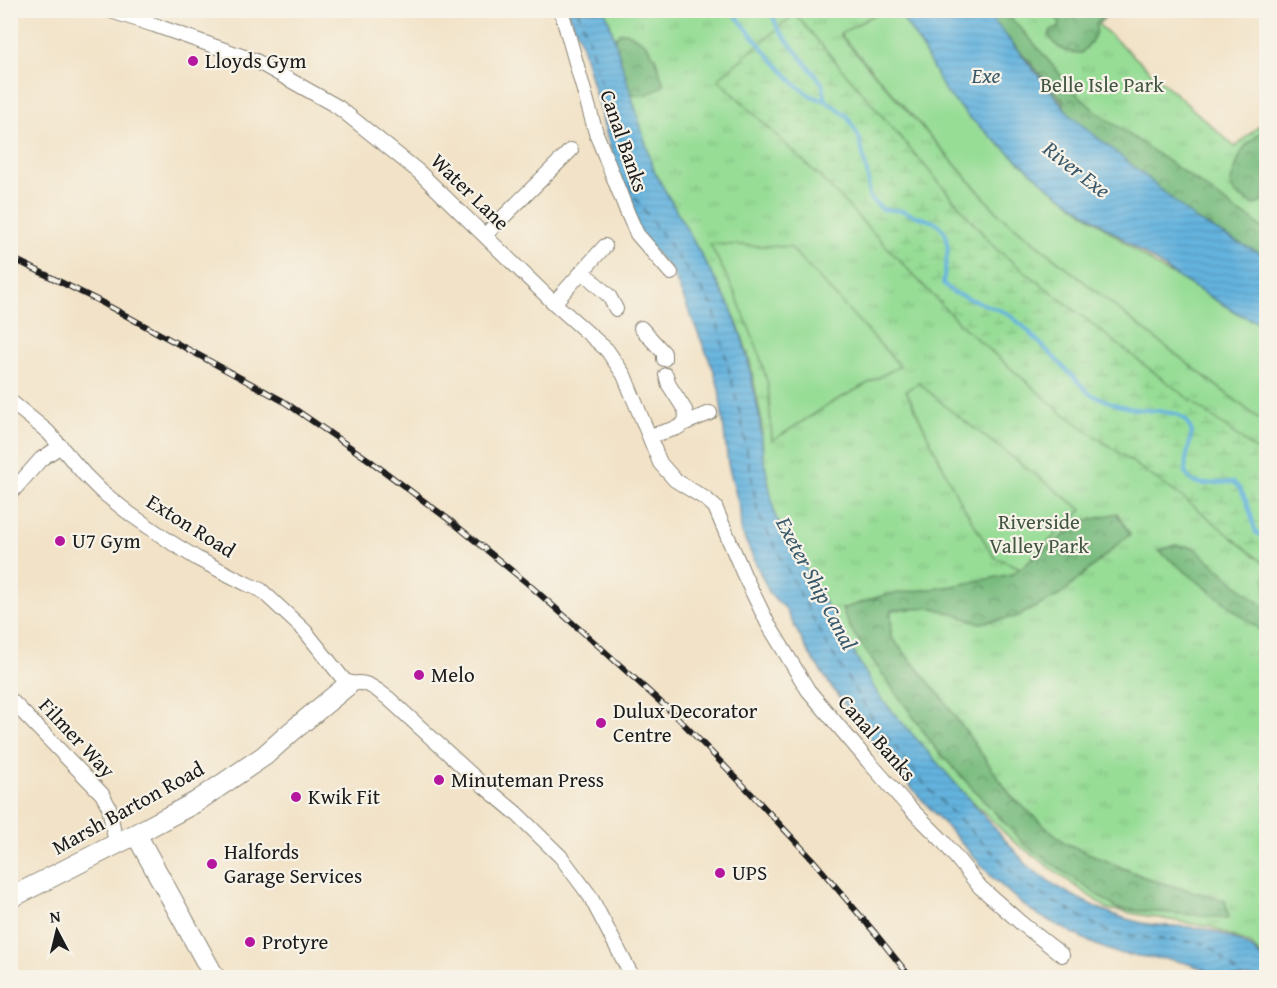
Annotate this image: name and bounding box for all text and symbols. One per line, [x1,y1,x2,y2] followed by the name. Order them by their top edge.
[205,45,306,76] place label: Lloyds Gym
[186,54,200,68] marker: Lloyds Gym
[971,59,1001,91] water label: Exe
[1040,69,1164,100] park label: Belle Isle Park
[593,86,656,196] street label: Canal Banks
[1036,132,1118,206] water label: River Exe
[424,146,517,237] street label: Water Lane
[141,486,242,566] street label: Exton Road
[989,506,1089,561] park label: Riverside Valley Park
[768,510,866,655] water label: Exeter Ship Canal
[72,525,141,556] place label: U7 Gym
[53,534,67,548] marker: U7 Gym
[431,659,475,690] place label: Melo
[412,668,426,682] marker: Melo
[831,687,924,788] street label: Canal Banks
[32,691,123,785] street label: Filmer Way
[613,695,758,750] place label: Dulux Decorator Centre
[594,716,608,730] marker: Dulux Decorator Centre
[46,753,210,862] street label: Marsh Barton Road
[451,764,604,795] place label: Minuteman Press
[432,773,446,787] marker: Minuteman Press
[308,781,381,812] place label: Kwik Fit
[289,790,303,804] marker: Kwik Fit
[224,836,362,891] place label: Halfords Garage Services
[205,857,219,871] marker: Halfords Garage Services
[732,857,767,888] place label: UPS
[713,866,727,880] marker: UPS
[27,901,87,961] north arrow
[48,904,62,929] text: N
[262,926,329,957] place label: Protyre
[243,935,257,949] marker: Protyre

